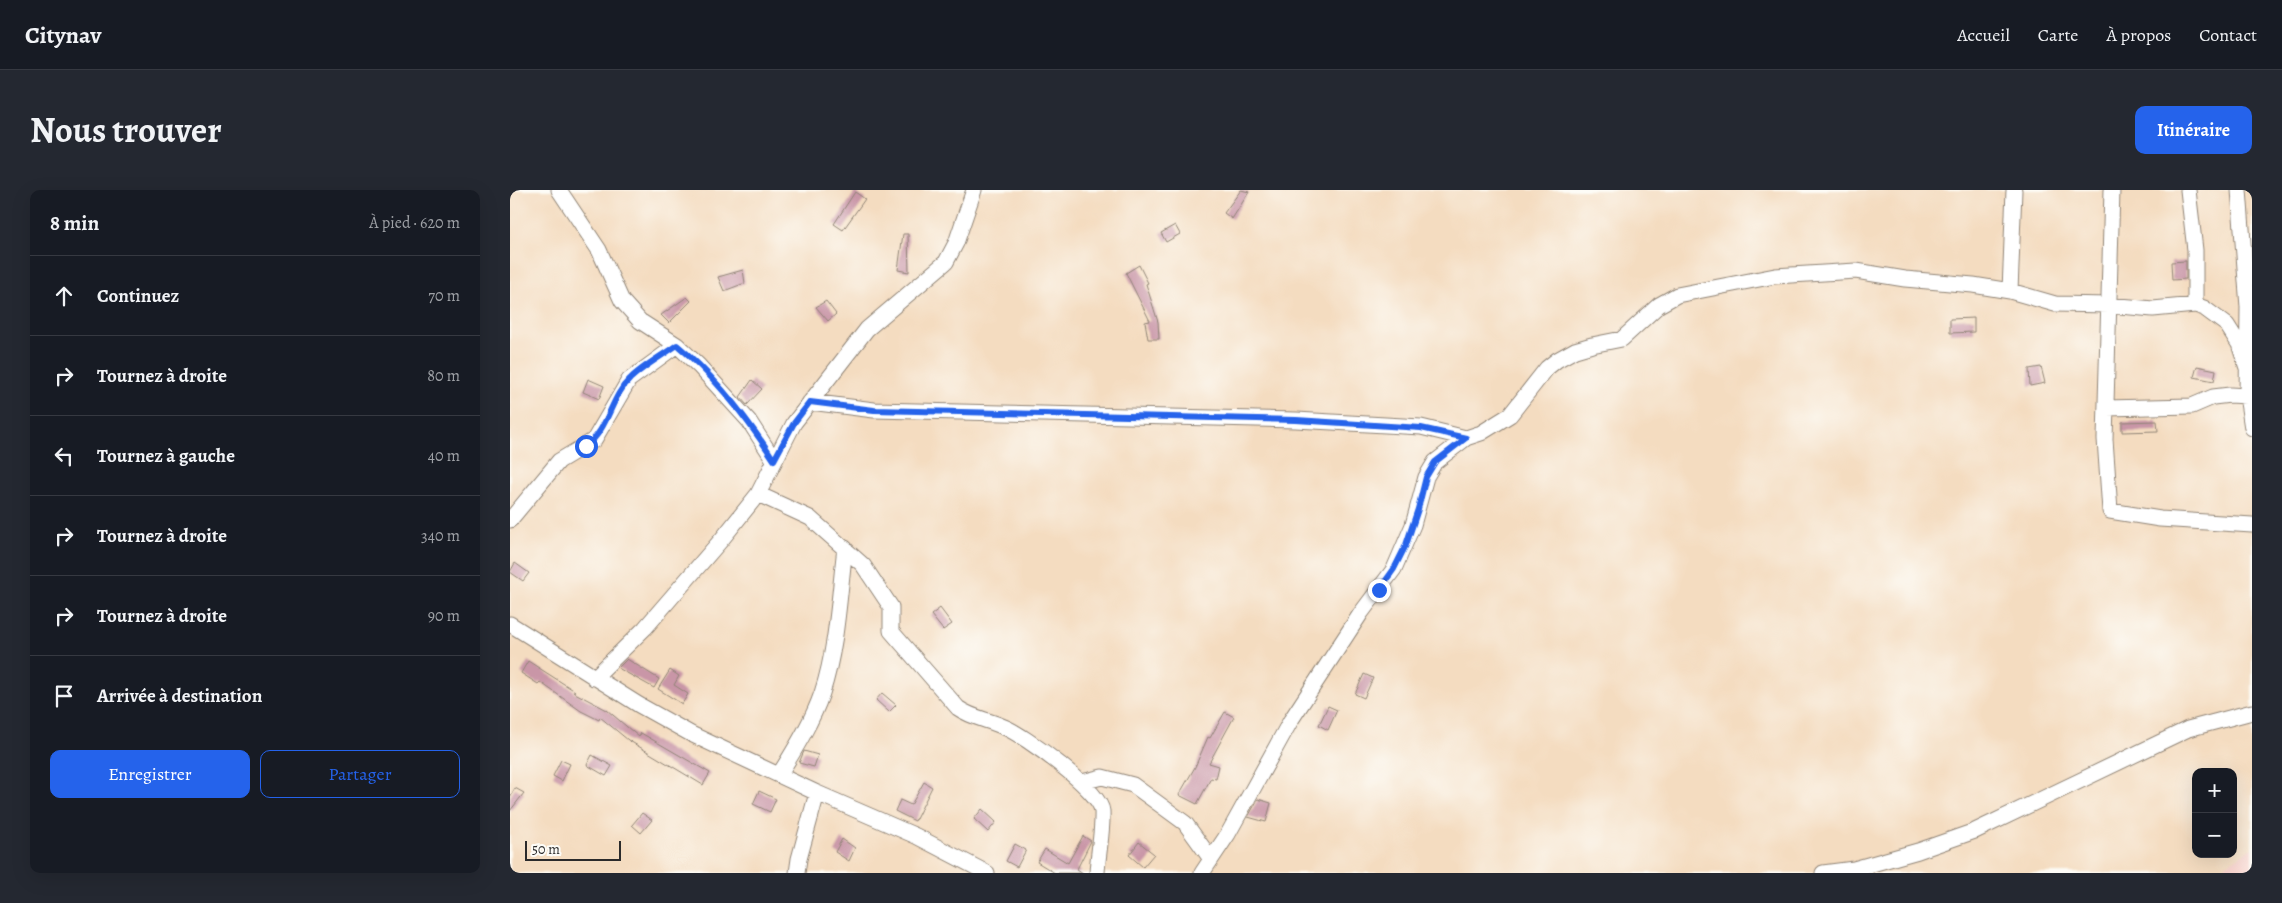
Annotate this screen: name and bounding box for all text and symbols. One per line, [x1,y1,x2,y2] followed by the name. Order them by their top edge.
[25,19,101,51] text: Citynav
[1957,23,2010,47] text: Accueil
[2038,23,2078,47] text: Carte
[2106,23,2171,47] text: À propos
[2199,23,2257,47] text: Contact
[30,106,222,154] text: Nous trouver
[2135,106,2252,154] button: Itinéraire
[50,209,99,237] text: 8 min
[369,212,460,234] text: À pied · 620 m
[50,282,78,310] icon: ahead
[97,283,179,309] text: Continuez
[428,285,460,307] text: 70 m
[50,362,78,390] icon: right
[97,363,227,389] text: Tournez à droite
[427,365,460,387] text: 80 m
[575,435,598,458] route start
[50,442,78,470] icon: left
[97,443,235,469] text: Tournez à gauche
[428,445,460,467] text: 40 m
[50,522,78,550] icon: right
[97,523,227,549] text: Tournez à droite
[421,525,460,547] text: 340 m
[1368,579,1391,602] route end
[50,602,78,630] icon: right
[97,603,227,629] text: Tournez à droite
[428,605,460,627] text: 90 m
[50,682,78,710] icon: arrive
[97,683,262,709] text: Arrivée à destination
[50,750,250,798] button: Enregistrer
[260,750,460,798] button: Partager
[2192,768,2237,858] map controls
[2192,768,2237,813] button: +
[2192,813,2237,858] button: −
[525,838,621,861] scale bar
[532,840,560,859] text: 50 m

